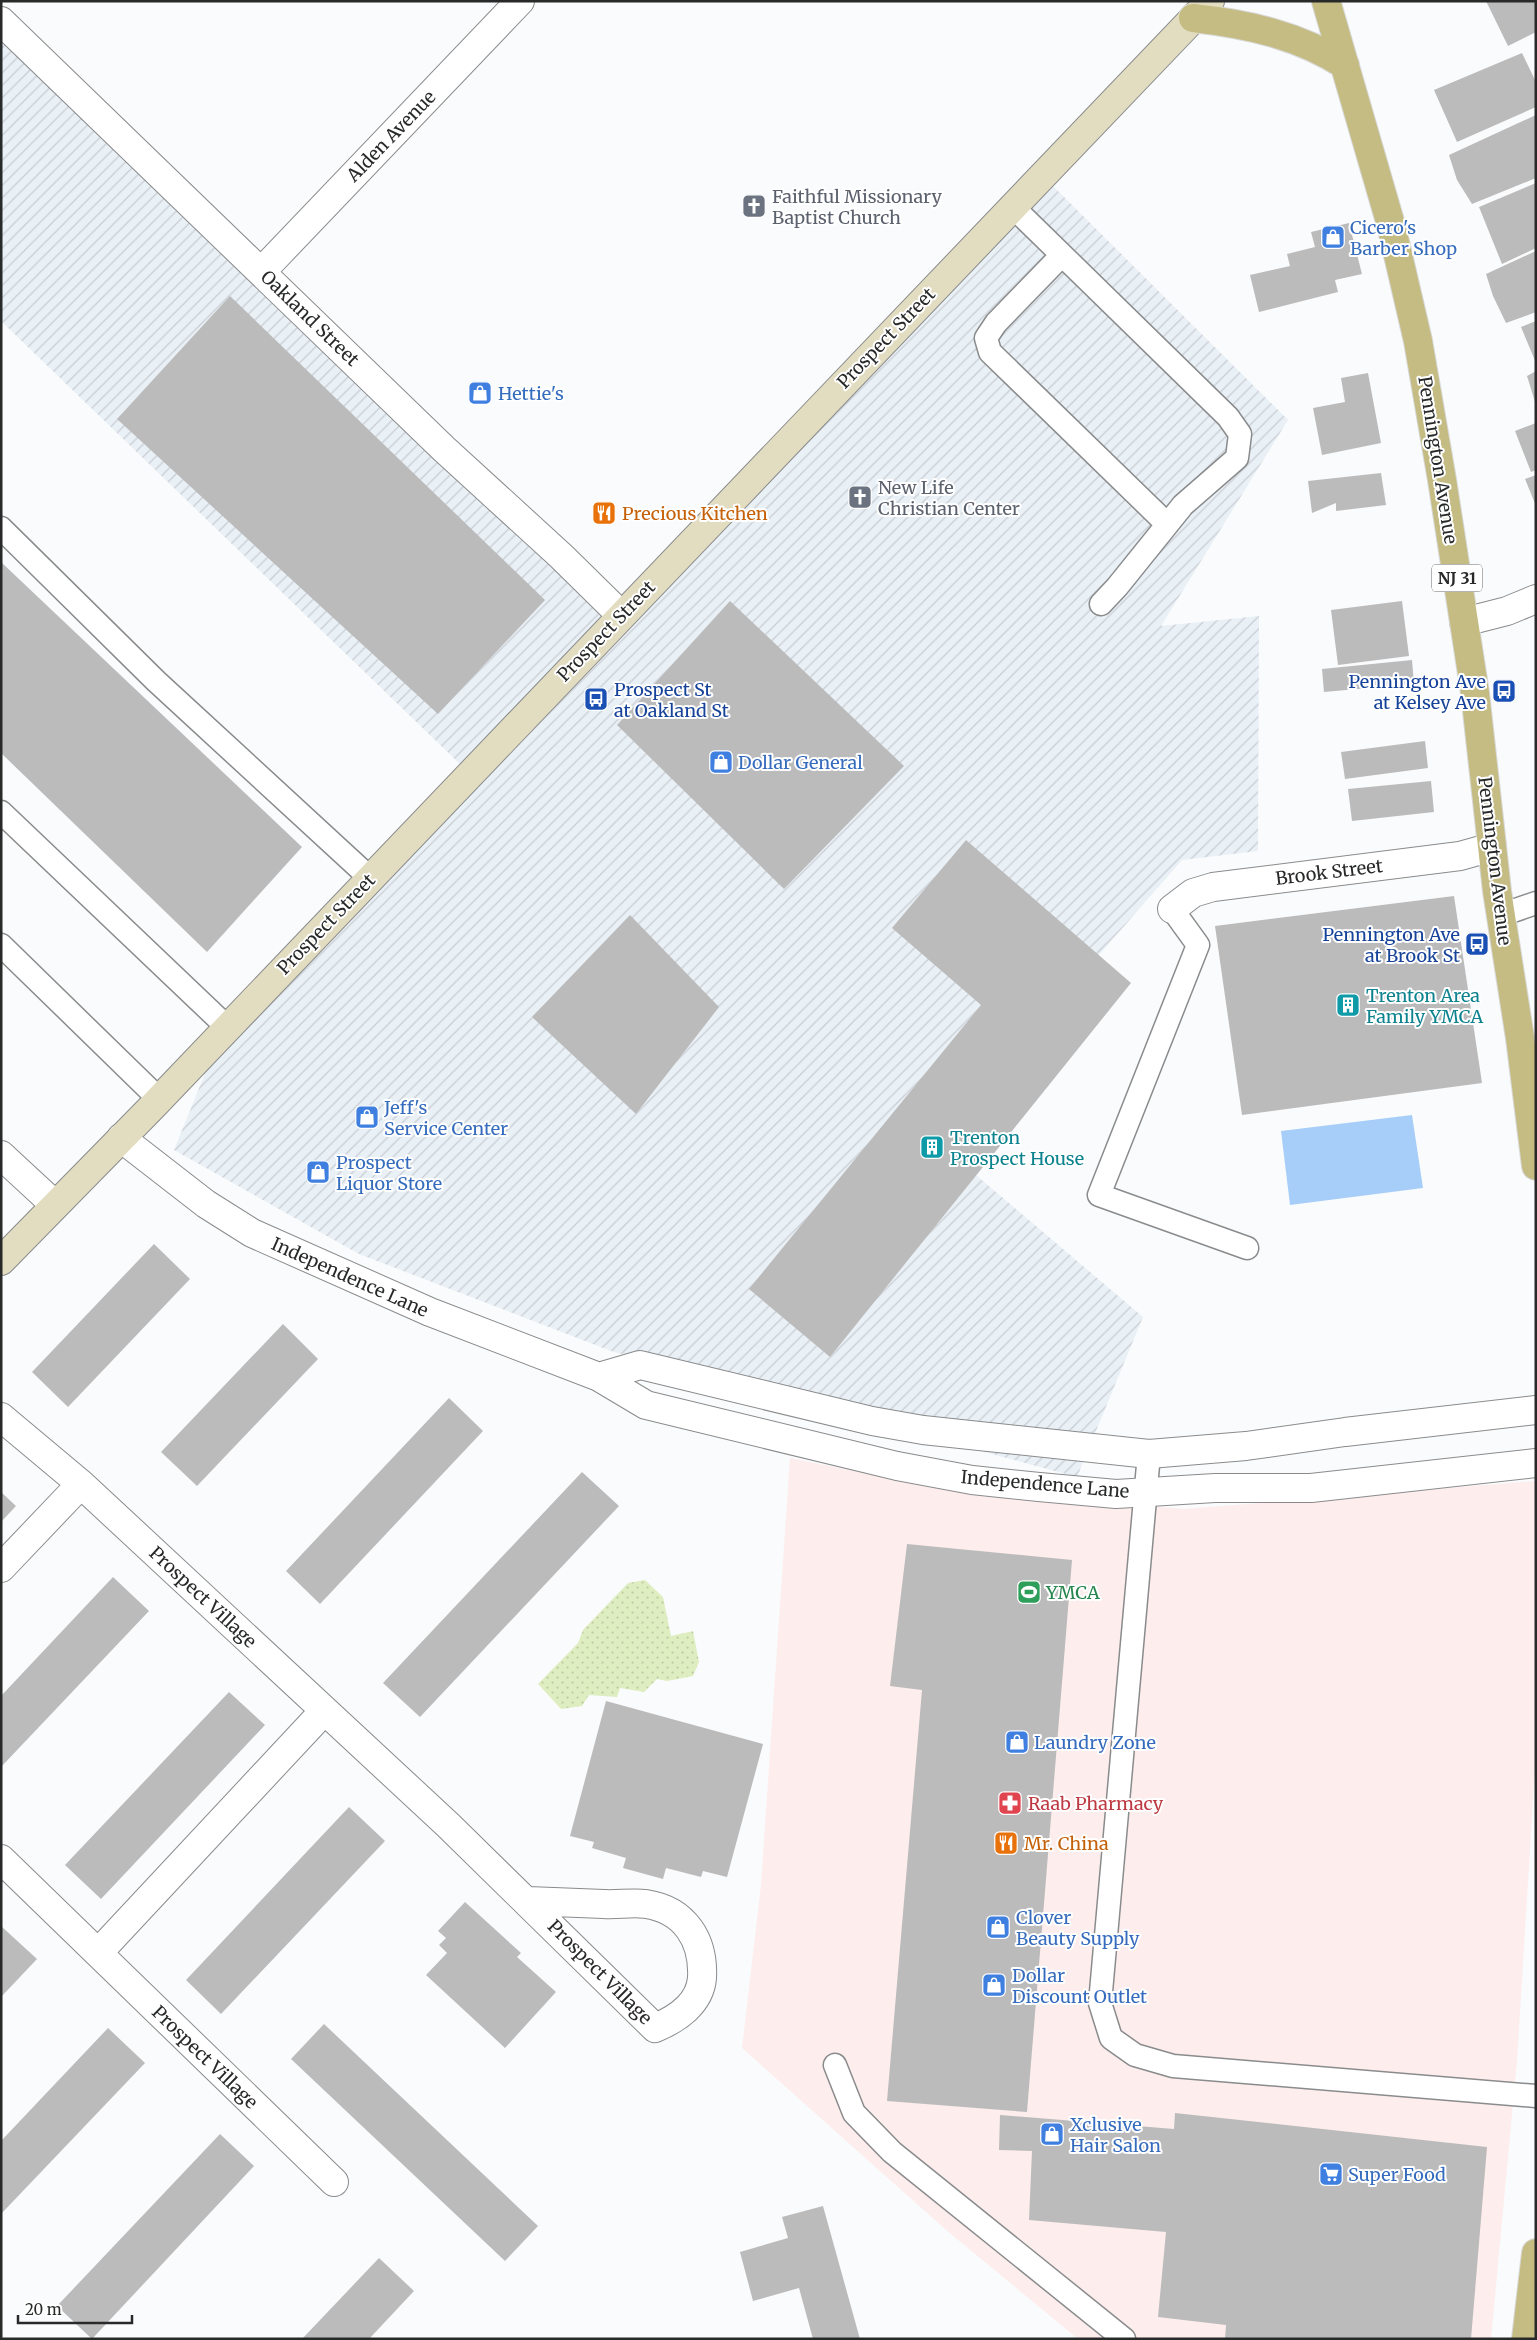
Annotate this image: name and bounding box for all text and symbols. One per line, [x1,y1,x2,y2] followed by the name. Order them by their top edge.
[341,85,440,187] street label: Alden Avenue
[772,185,942,229] place label: Faithful Missionary Baptist Church
[741,193,767,219] church icon: Faithful Missionary Baptist Church
[1350,216,1457,260] place label: Cicero's Barber Shop
[1320,224,1346,250] shop icon: Cicero's Barber Shop
[256,265,364,371] street label: Oakland Street
[832,283,940,393] street label: Prospect Street
[1413,374,1463,546] street label: Pennington Avenue
[467,380,493,406] shop icon: Hettie's
[498,382,564,405] place label: Hettie's
[878,476,1020,520] place label: New Life Christian Center
[847,484,873,510] church icon: New Life Christian Center
[591,500,617,526] restaurant icon: Precious Kitchen
[622,502,768,525] place label: Precious Kitchen
[1432,564,1482,592] road number: NJ 31
[552,576,660,686] street label: Prospect Street
[1348,670,1486,714] place label: Pennington Ave at Kelsey Ave
[614,678,729,722] place label: Prospect St at Oakland St
[1491,678,1517,704] bus stop icon: Pennington Ave at Kelsey Ave
[583,686,609,712] bus stop icon: Prospect St at Oakland St
[708,749,734,775] shop icon: Dollar General
[738,751,863,774] place label: Dollar General
[1473,775,1517,947] street label: Pennington Avenue
[1274,854,1384,890] street label: Brook Street
[272,869,380,979] street label: Prospect Street
[1322,923,1460,967] place label: Pennington Ave at Brook St
[1464,931,1490,957] bus stop icon: Pennington Ave at Brook St
[1366,984,1483,1028] place label: Trenton Area Family YMCA
[1335,992,1361,1018] building icon: Trenton Area Family YMCA
[383,1096,508,1140] place label: Jeff's Service Center
[354,1104,380,1130] shop icon: Jeff's Service Center
[950,1126,1084,1170] place label: Trenton Prospect House
[919,1134,945,1160] building icon: Trenton Prospect House
[336,1151,442,1195] place label: Prospect Liquor Store
[305,1159,331,1185] shop icon: Prospect Liquor Store
[268,1232,432,1322] street label: Independence Lane
[960,1465,1130,1503] street label: Independence Lane
[144,1541,262,1653] street label: Prospect Village
[1016,1579,1042,1605] sports icon: YMCA
[1045,1581,1100,1604] place label: YMCA
[1004,1729,1030,1755] shop icon: Laundry Zone
[1034,1731,1156,1754] place label: Laundry Zone
[997,1790,1023,1816] pharmacy icon: Raab Pharmacy
[1028,1792,1164,1815] place label: Raab Pharmacy
[993,1830,1019,1856] restaurant icon: Mr. China
[1024,1832,1109,1855] place label: Mr. China
[1016,1906,1140,1950] place label: Clover Beauty Supply
[985,1914,1011,1940] shop icon: Clover Beauty Supply
[543,1915,657,2029] street label: Prospect Village
[1012,1964,1147,2008] place label: Dollar Discount Outlet
[981,1972,1007,1998] shop icon: Dollar Discount Outlet
[147,2001,263,2113] street label: Prospect Village
[1070,2113,1161,2157] place label: Xclusive Hair Salon
[1039,2121,1065,2147] shop icon: Xclusive Hair Salon
[1318,2161,1344,2187] supermarket icon: Super Food
[1348,2163,1446,2186] place label: Super Food
[18,2292,131,2324] scale bar
[25,2300,62,2319] text: 20 m

